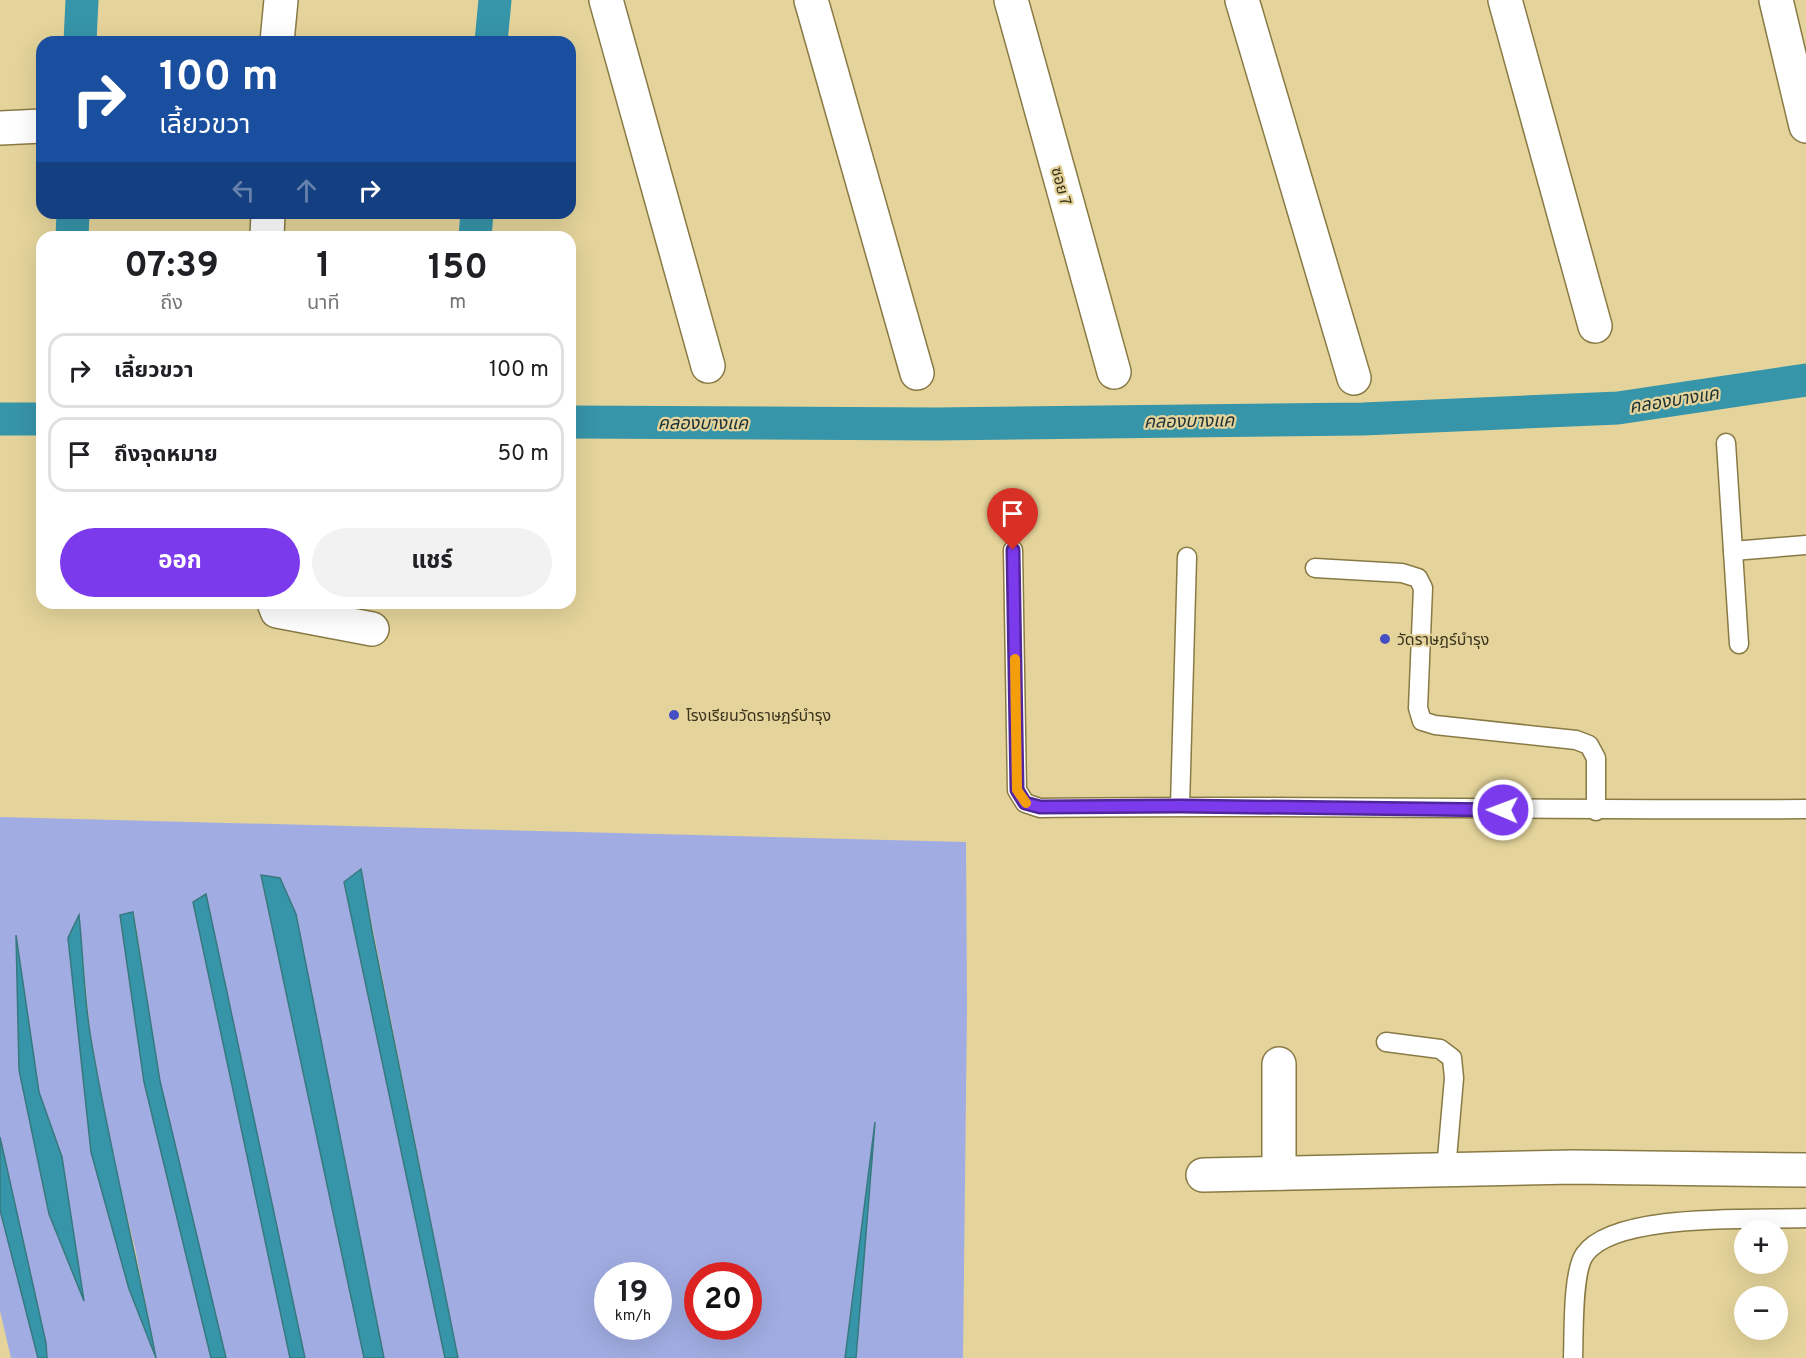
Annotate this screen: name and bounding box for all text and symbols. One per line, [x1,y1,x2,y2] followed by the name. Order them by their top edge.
[159,52,278,105] text: 100 m
[60,60,138,138] icon: right
[159,109,250,143] text: เลี้ยวขวา
[1045,165,1075,208] street label: ซอย 7
[227,174,260,207] icon: left
[290,174,323,207] icon: ahead
[353,174,386,207] icon: right
[124,244,219,290] text: 07:39
[316,244,331,290] text: 1
[428,246,488,292] text: 150
[449,290,466,316] text: m
[160,291,183,317] text: ถึง
[307,291,340,317] text: นาที
[63,354,96,387] icon: right
[489,357,549,384] text: 100 m
[114,358,194,385] text: เลี้ยวขวา
[1628,383,1722,420] water label: คลองบางแค
[1144,410,1235,435] water label: คลองบางแค
[658,413,749,436] water label: คลองบางแค
[63,438,96,471] icon: arrive
[497,441,549,468] text: 50 m
[114,442,218,469] text: ถึงจุดหมาย
[987,488,1038,550] pin
[996,497,1029,530] icon: arrive
[60,528,300,597] button: ออก
[312,528,552,597] button: แชร์
[1397,631,1489,651] place label: วัดราษฎร์บำรุง
[1378,632,1392,646] marker: วัดราษฎร์บำรุง
[686,707,831,727] place label: โรงเรียนวัดราษฎร์บำรุง
[667,708,681,722] marker: โรงเรียนวัดราษฎร์บำรุง
[1471,778,1535,842] position arrow
[1734,1220,1788,1340] map controls
[1734,1220,1788,1274] button: +
[684,1262,762,1340] speed limit sign: 20
[618,1275,648,1312] text: 19
[1734,1286,1788,1340] button: −
[615,1307,651,1326] text: km/h

